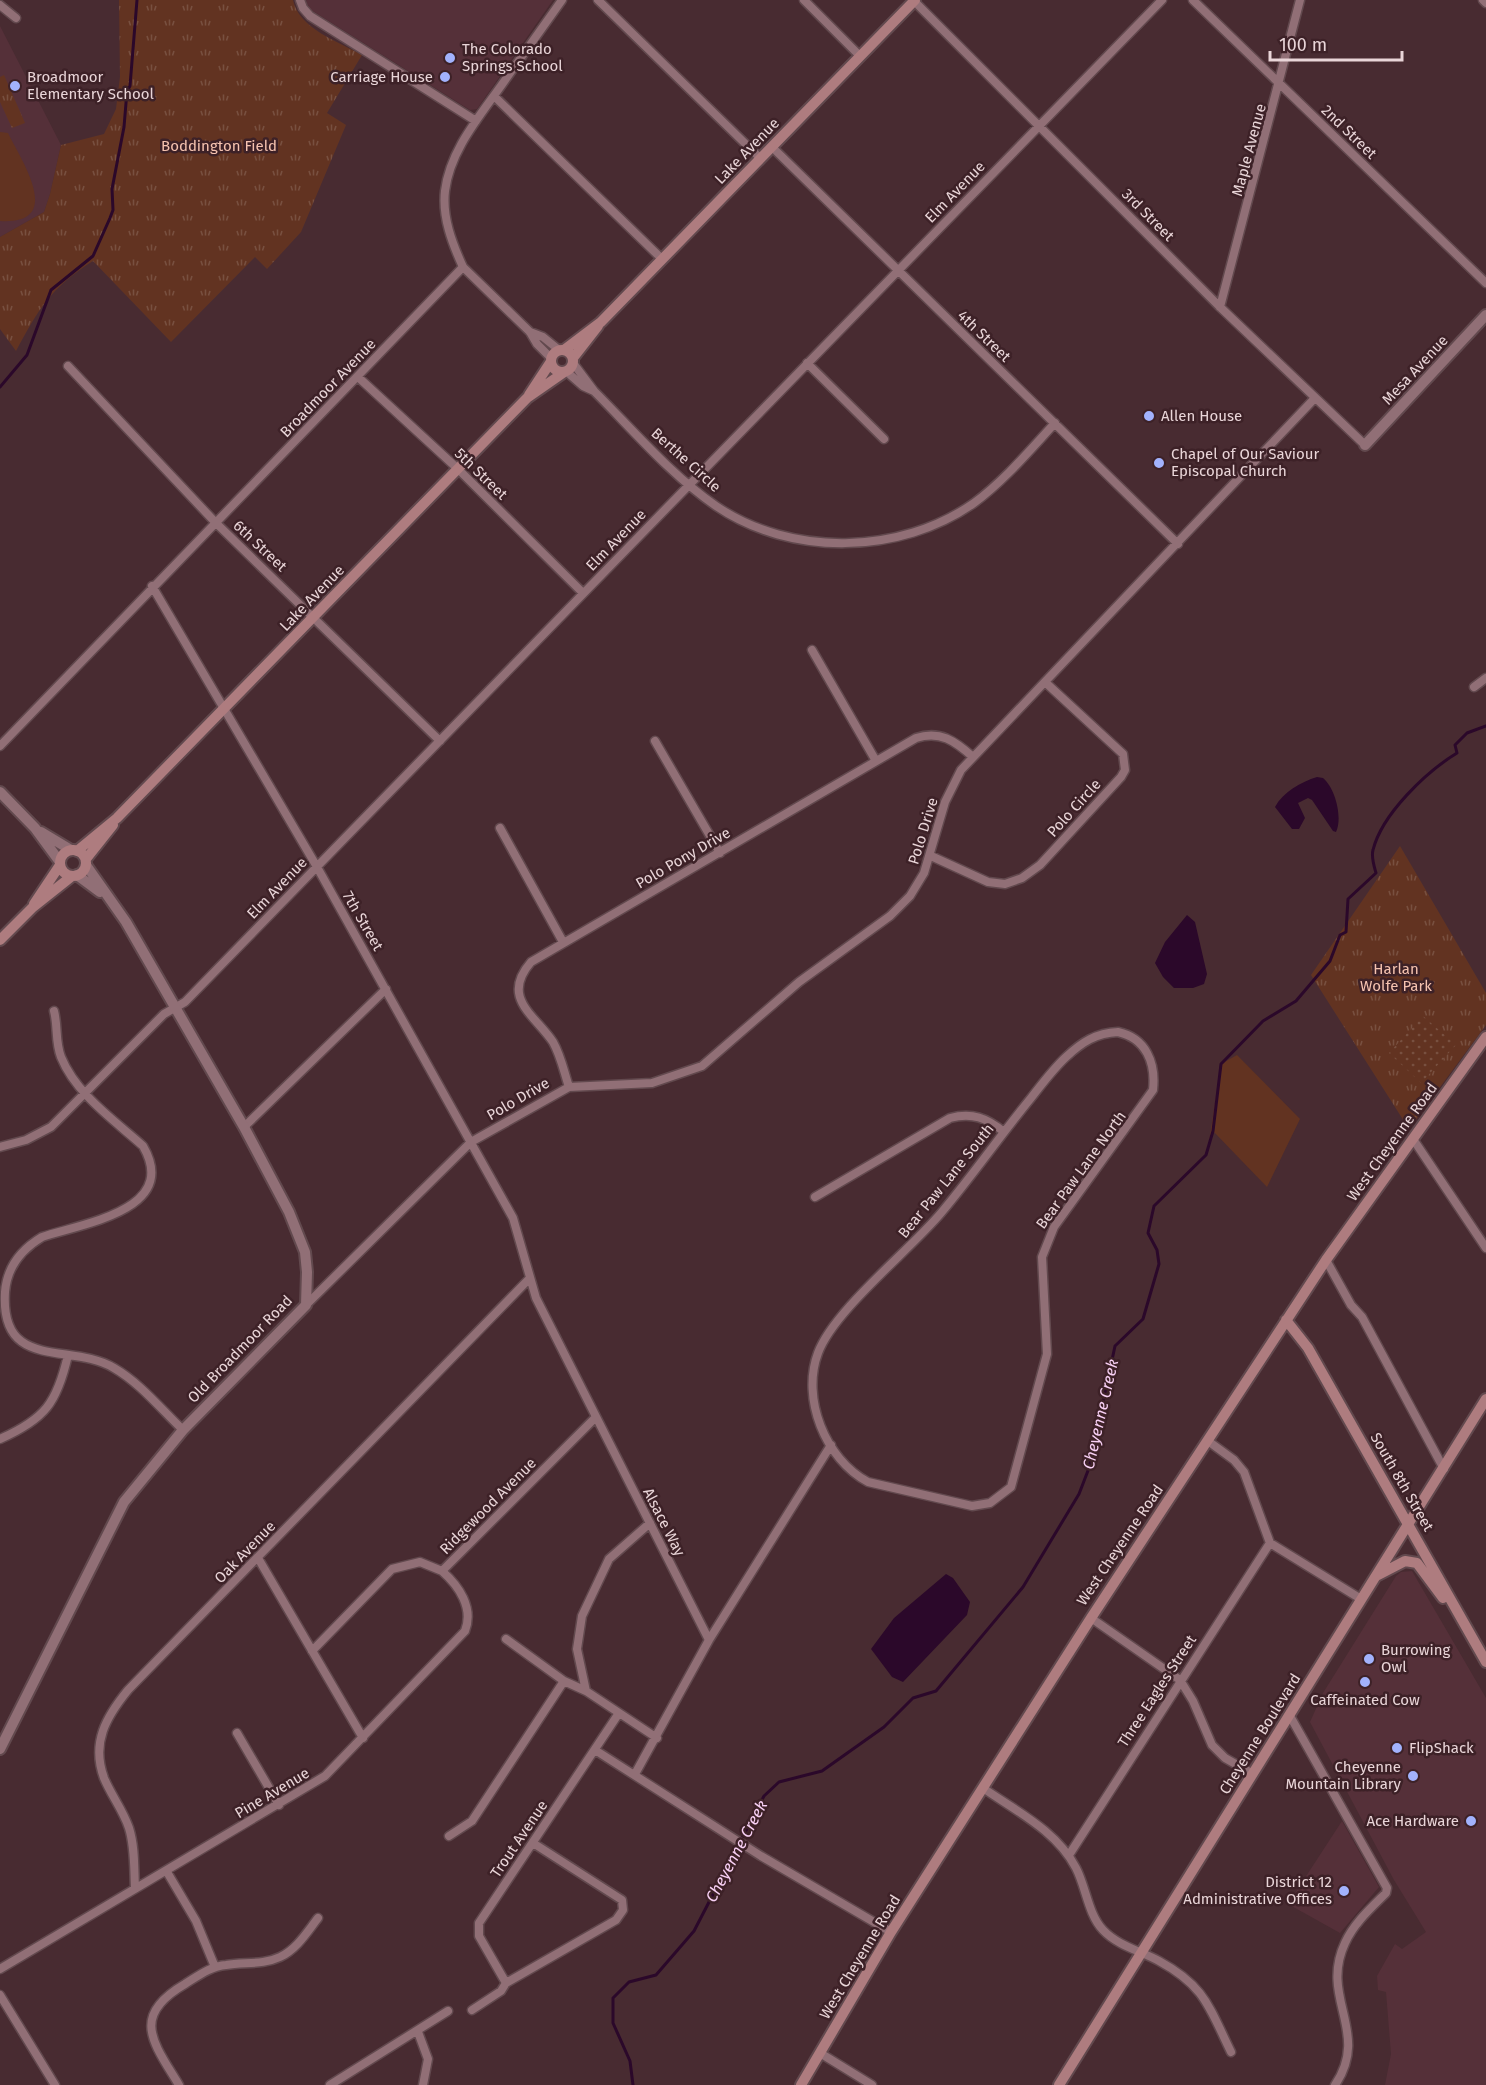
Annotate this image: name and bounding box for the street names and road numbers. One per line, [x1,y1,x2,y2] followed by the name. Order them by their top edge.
[1318,101,1381,163] street label: 2nd Street
[1228,102,1270,198] street label: Maple Avenue
[711,114,783,188] street label: Lake Avenue
[921,157,989,227] street label: Elm Avenue
[1118,185,1178,245] street label: 3rd Street
[954,306,1015,366] street label: 4th Street
[1378,331,1452,409] street label: Mesa Avenue
[276,335,380,441] street label: Broadmoor Avenue
[648,424,724,496] street label: Berthe Circle
[451,444,512,504] street label: 5th Street
[582,505,650,575] street label: Elm Avenue
[229,517,291,576] street label: 6th Street
[276,561,348,635] street label: Lake Avenue
[1043,775,1105,841] street label: Polo Circle
[904,795,942,867] street label: Polo Drive
[632,824,734,892] street label: Polo Pony Drive
[243,853,311,923] street label: Elm Avenue
[339,888,387,954] street label: 7th Street
[484,1074,552,1124] street label: Polo Drive
[1343,1079,1441,1205] street label: West Cheyenne Road
[1032,1108,1130,1232] street label: Bear Paw Lane North
[894,1120,998,1242] street label: Bear Paw Lane South
[184,1291,296,1407] street label: Old Broadmoor Road
[1366,1429,1438,1535] street label: South 8th Street
[436,1454,540,1558] street label: Ridgewood Avenue
[1073,1481,1167,1609] street label: West Cheyenne Road
[639,1485,689,1560] street label: Alsace Way
[211,1517,279,1587] street label: Oak Avenue
[1114,1631,1200,1750] street label: Three Eagles Street
[1216,1670,1304,1798] street label: Cheyenne Boulevard
[232,1764,312,1822] street label: Pine Avenue
[487,1797,551,1881] street label: Trout Avenue
[816,1892,904,2022] street label: West Cheyenne Road

